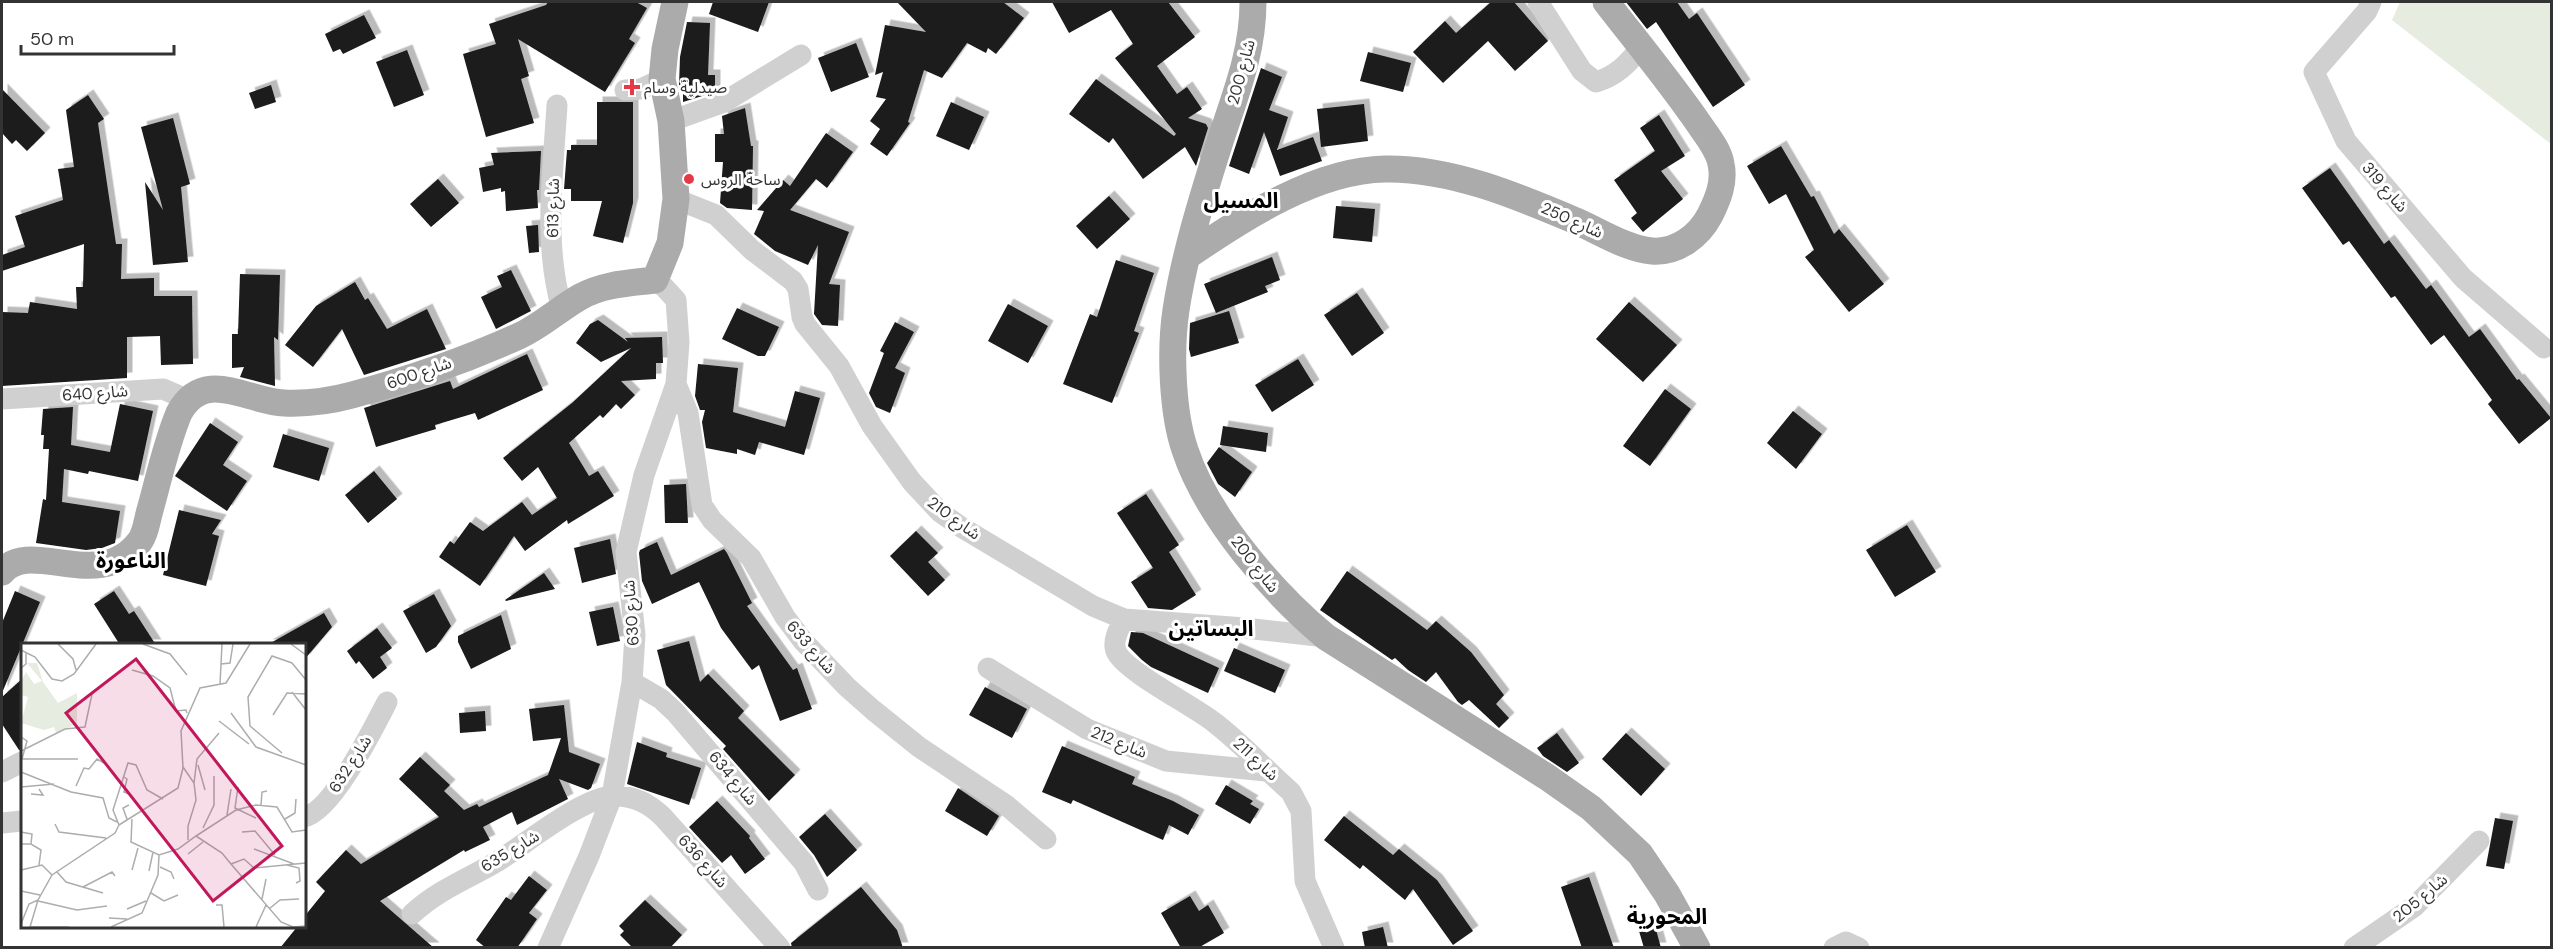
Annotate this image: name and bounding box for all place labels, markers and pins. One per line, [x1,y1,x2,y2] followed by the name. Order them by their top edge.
[644,77,727,100] place label: صيدلية وسام
[625,80,639,94] marker: صيدلية وسام
[701,169,780,190] place label: ساحة الروس
[682,172,696,186] marker: ساحة الروس

